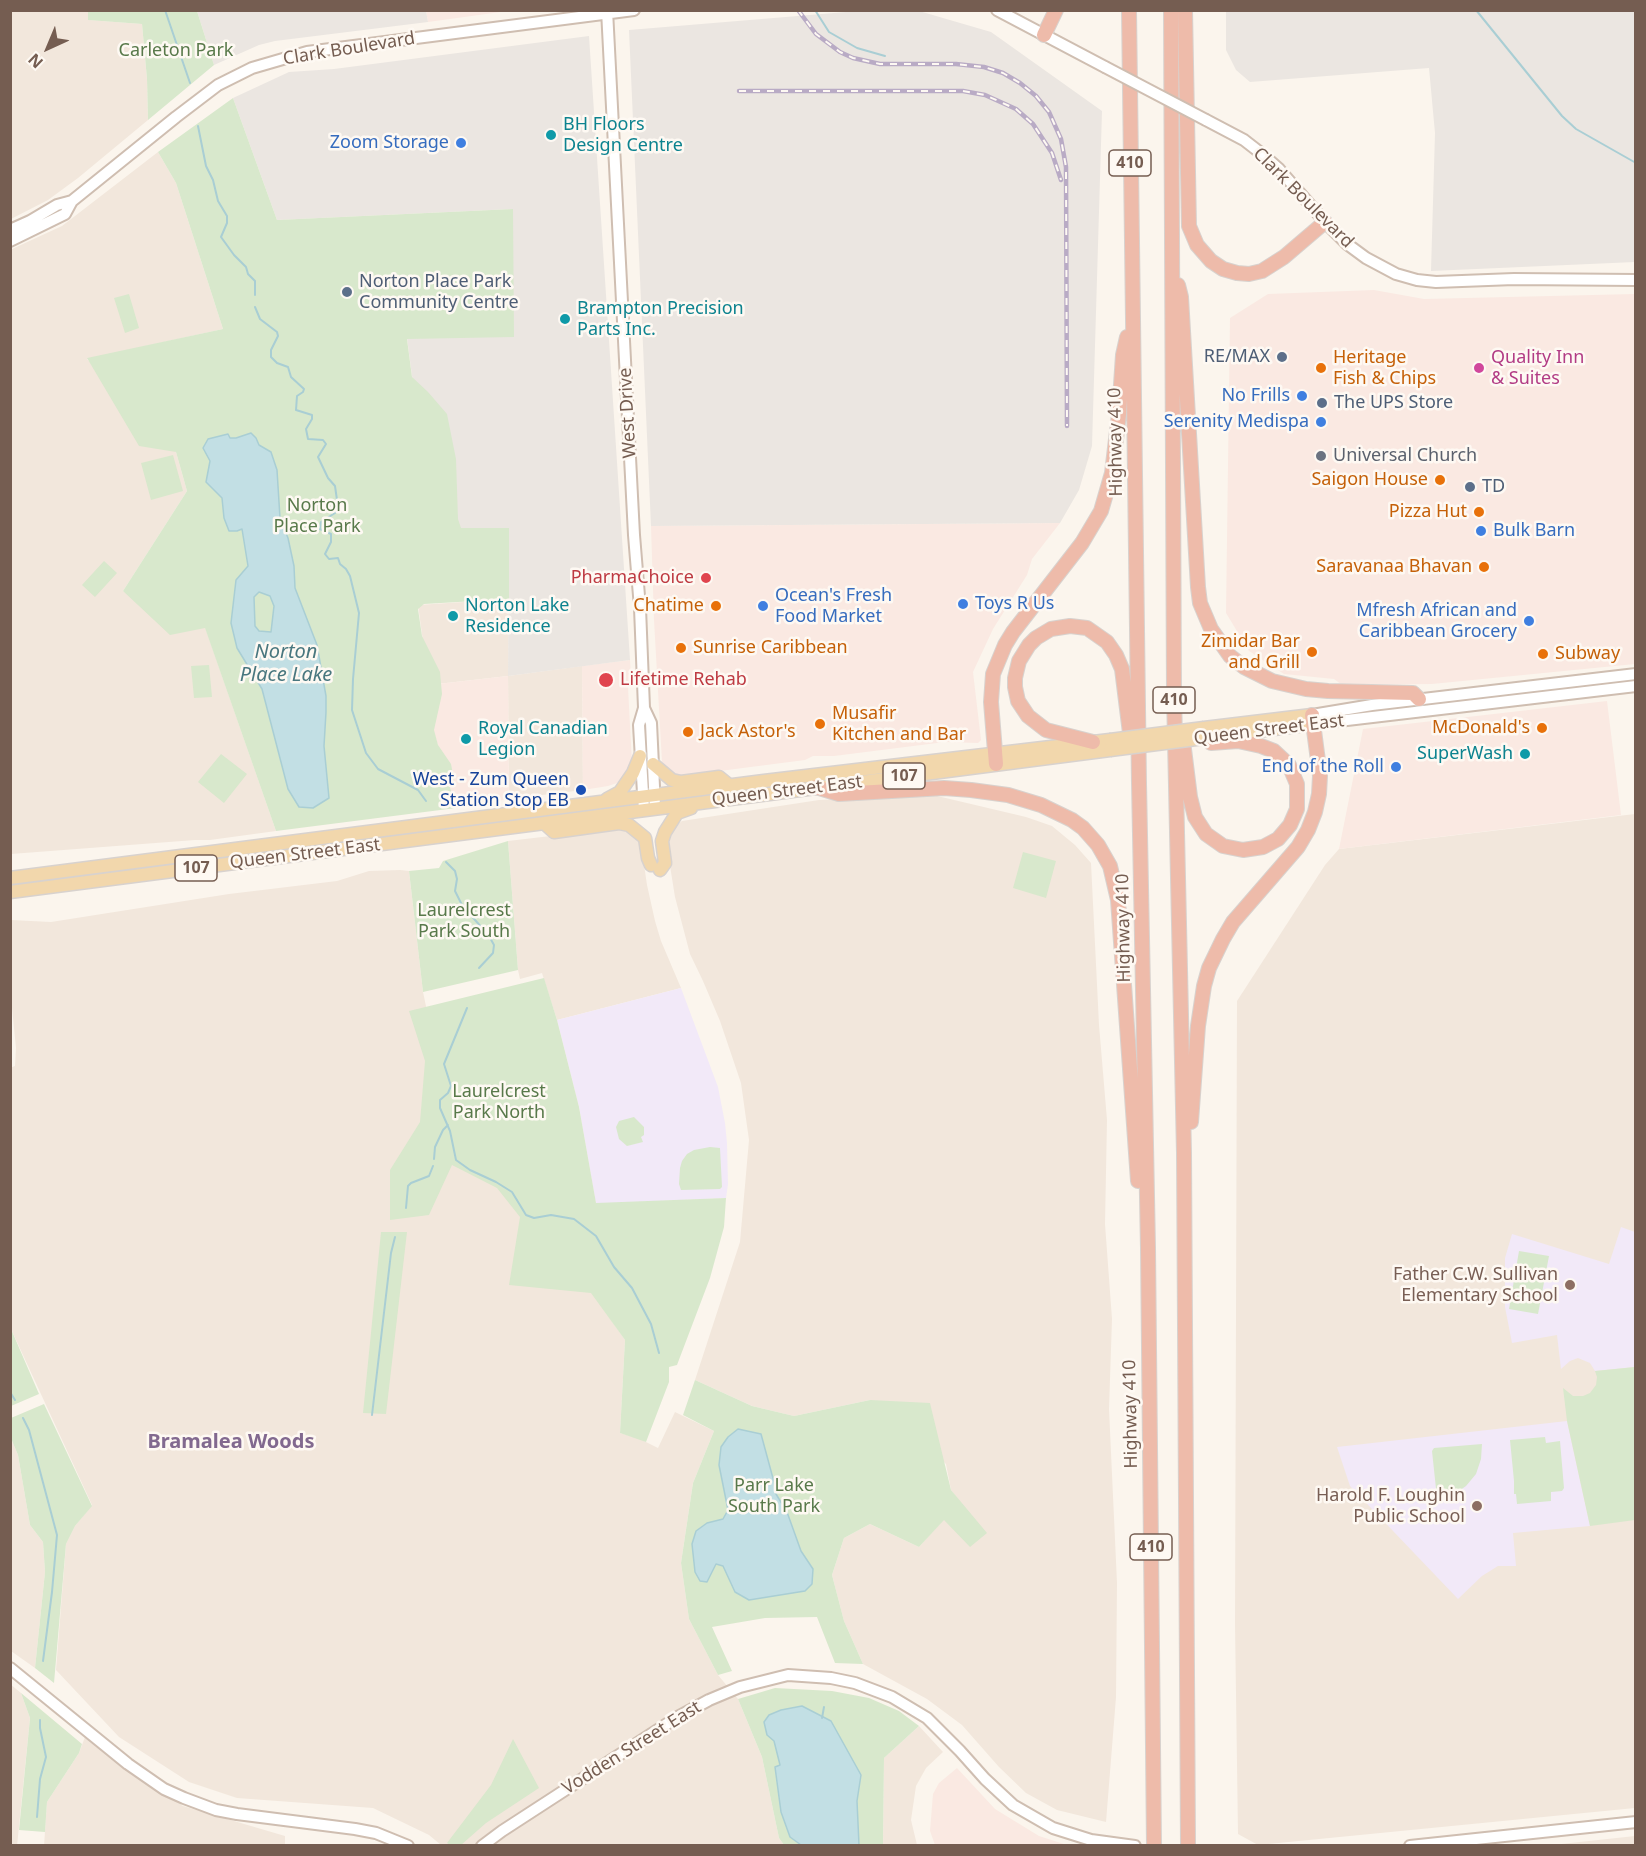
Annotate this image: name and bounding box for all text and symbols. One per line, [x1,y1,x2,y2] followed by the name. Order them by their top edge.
[18,18,78,78] north arrow
[281,28,417,70] street label: Clark Boulevard
[119,40,233,62] park label: Carleton Park
[23,49,48,73] text: N
[563,114,683,156] place label: BH Floors Design Centre
[544,128,558,142] marker: BH Floors Design Centre
[330,132,449,154] place label: Zoom Storage
[454,136,468,150] marker: Zoom Storage
[1248,143,1358,253] street label: Clark Boulevard
[1109,150,1151,176] road number: 410
[359,271,519,314] place label: Norton Place Park Community Centre
[340,285,354,299] marker: Norton Place Park Community Centre
[577,298,744,340] place label: Brampton Precision Parts Inc.
[558,312,572,326] marker: Brampton Precision Parts Inc.
[1204,346,1270,368] place label: RE/MAX
[1333,347,1436,389] place label: Heritage Fish & Chips
[1491,347,1584,389] place label: Quality Inn & Suites
[1275,350,1289,364] marker: RE/MAX
[1314,361,1328,375] marker: Heritage Fish & Chips
[1472,361,1486,375] marker: Quality Inn & Suites
[615,367,641,459] street label: West Drive
[1221,385,1290,407] place label: No Frills
[1104,387,1128,497] street label: Highway 410
[1295,389,1309,403] marker: No Frills
[1334,392,1453,414] place label: The UPS Store
[1315,396,1329,410] marker: The UPS Store
[1164,411,1309,433] place label: Serenity Medispa
[1314,415,1328,429] marker: Serenity Medispa
[1333,445,1477,467] place label: Universal Church
[1314,449,1328,463] marker: Universal Church
[1311,469,1428,491] place label: Saigon House
[1433,473,1447,487] marker: Saigon House
[1482,476,1505,498] place label: TD
[1463,480,1477,494] marker: TD
[273,495,361,538] park label: Norton Place Park
[1389,501,1467,523] place label: Pizza Hut
[1472,505,1486,519] marker: Pizza Hut
[1493,520,1575,542] place label: Bulk Barn
[1474,524,1488,538] marker: Bulk Barn
[1316,556,1472,578] place label: Saravanaa Bhavan
[1477,560,1491,574] marker: Saravanaa Bhavan
[571,567,694,589] place label: PharmaChoice
[699,571,713,585] marker: PharmaChoice
[775,585,892,628] place label: Ocean's Fresh Food Market
[975,593,1054,615] place label: Toys R Us
[465,595,569,638] place label: Norton Lake Residence
[633,595,704,617] place label: Chatime
[956,597,970,611] marker: Toys R Us
[709,599,723,613] marker: Chatime
[756,599,770,613] marker: Ocean's Fresh Food Market
[1356,600,1517,642] place label: Mfresh African and Caribbean Grocery
[446,609,460,623] marker: Norton Lake Residence
[1522,614,1536,628] marker: Mfresh African and Caribbean Grocery
[1201,631,1300,674] place label: Zimidar Bar and Grill
[693,637,848,659] place label: Sunrise Caribbean
[240,640,332,687] water label: Norton Place Lake
[674,641,688,655] marker: Sunrise Caribbean
[1555,643,1620,665] place label: Subway
[1305,645,1319,659] marker: Zimidar Bar and Grill
[1536,647,1550,661] marker: Subway
[620,669,747,691] place label: Lifetime Rehab
[597,671,615,689] marker: Lifetime Rehab
[1153,687,1195,713] road number: 410
[832,703,966,746] place label: Musafir Kitchen and Bar
[1193,710,1345,750] street label: Queen Street East
[813,717,827,731] marker: Musafir Kitchen and Bar
[1432,717,1530,739] place label: McDonald's
[478,718,608,760] place label: Royal Canadian Legion
[700,721,796,743] place label: Jack Astor's
[1535,721,1549,735] marker: McDonald's
[681,725,695,739] marker: Jack Astor's
[459,732,473,746] marker: Royal Canadian Legion
[1417,743,1513,765] place label: SuperWash
[1518,747,1532,761] marker: SuperWash
[1262,756,1384,778] place label: End of the Roll
[1389,760,1403,774] marker: End of the Roll
[883,763,925,789] road number: 107
[413,769,569,812] place label: West - Zum Queen Station Stop EB
[711,771,863,811] street label: Queen Street East
[574,783,588,797] marker: West - Zum Queen Station Stop EB
[229,834,381,874] street label: Queen Street East
[175,855,217,881] road number: 107
[1112,873,1136,983] street label: Highway 410
[417,900,511,942] park label: Laurelcrest Park South
[452,1081,546,1124] park label: Laurelcrest Park North
[1393,1264,1558,1306] place label: Father C.W. Sullivan Elementary School
[1563,1278,1577,1292] marker: Father C.W. Sullivan Elementary School
[1119,1359,1143,1469] street label: Highway 410
[148,1430,314,1454] district label: Bramalea Woods
[728,1475,820,1518] park label: Parr Lake South Park
[1316,1485,1465,1528] place label: Harold F. Loughin Public School
[1470,1499,1484,1513] marker: Harold F. Loughin Public School
[1130,1534,1172,1560] road number: 410
[559,1697,705,1799] street label: Vodden Street East

